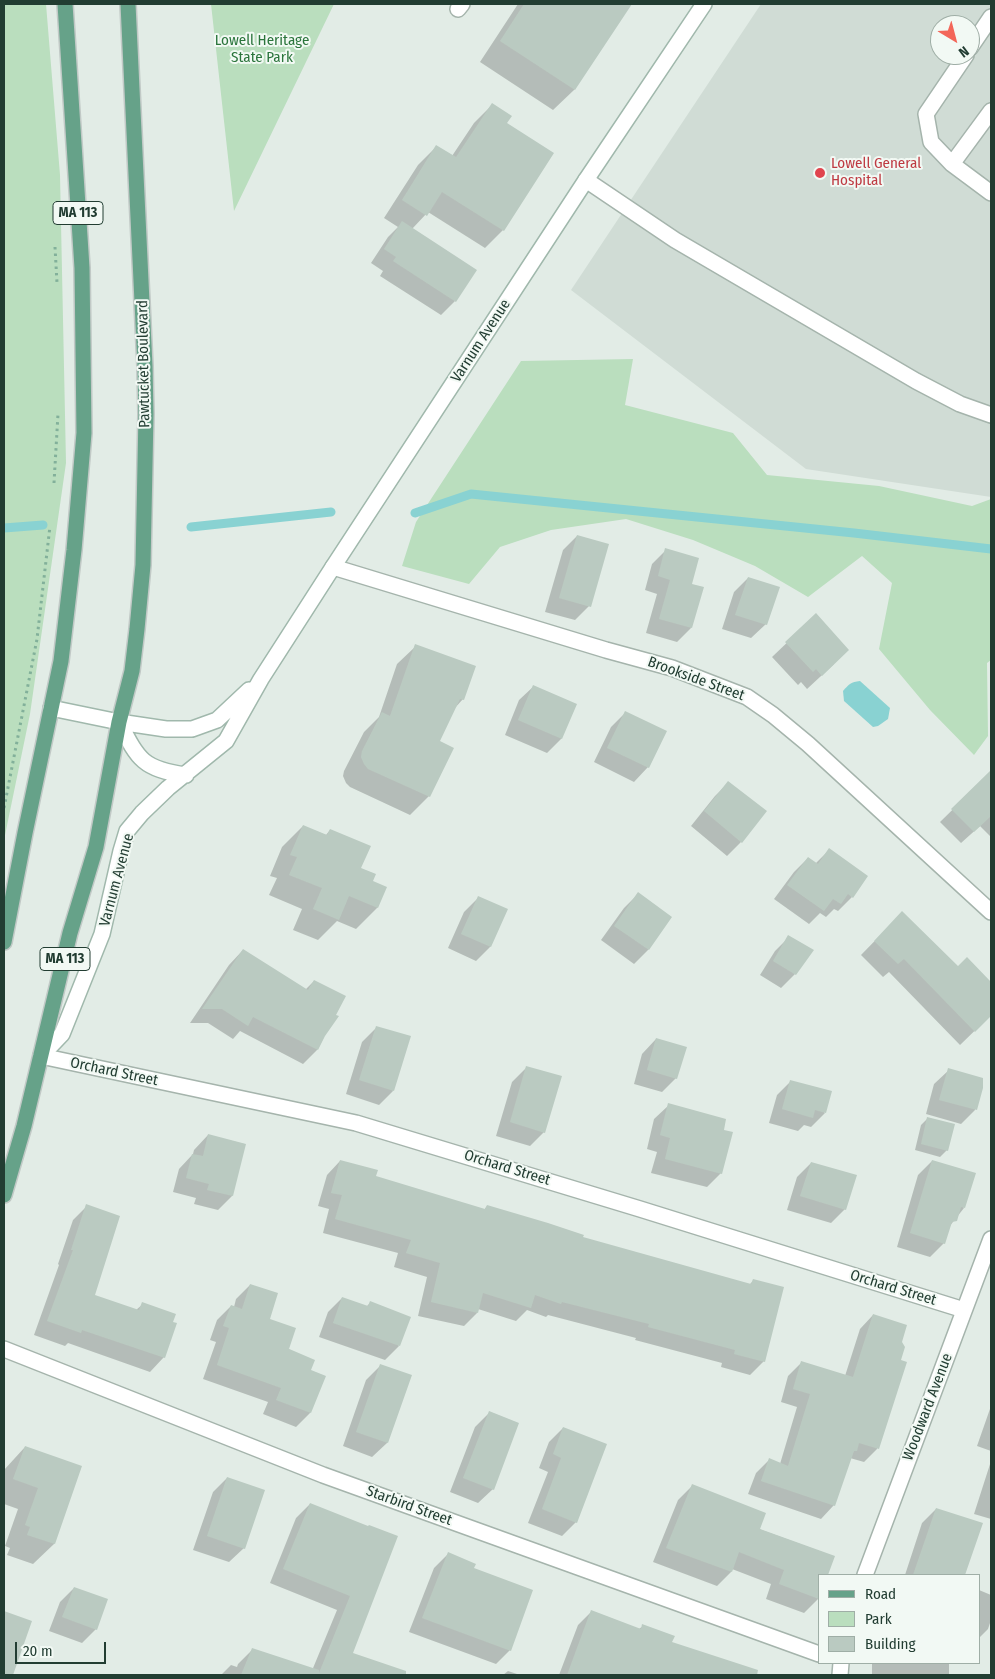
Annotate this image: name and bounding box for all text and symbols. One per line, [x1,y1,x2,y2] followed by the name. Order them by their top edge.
[930,15,980,65] north arrow
[215,32,309,67] park label: Lowell Heritage State Park
[955,42,972,61] text: N
[831,155,921,190] place label: Lowell General Hospital
[813,166,827,180] marker: Lowell General Hospital
[53,202,103,224] road number: MA 113
[447,296,515,386] street label: Varnum Avenue
[134,300,154,428] street label: Pawtucket Boulevard
[645,653,747,705] street label: Brookside Street
[96,832,138,928] street label: Varnum Avenue
[40,948,90,971] road number: MA 113
[69,1054,159,1090] street label: Orchard Street
[462,1146,552,1190] street label: Orchard Street
[848,1266,938,1310] street label: Orchard Street
[899,1351,957,1463] street label: Woodward Avenue
[364,1482,454,1530] street label: Starbird Street
[818,1574,980,1664] legend
[865,1585,896,1603] text: Road
[865,1610,892,1628] text: Park
[18,1632,109,1664] scale bar
[865,1635,916,1653] text: Building
[23,1642,53,1660] text: 20 m

